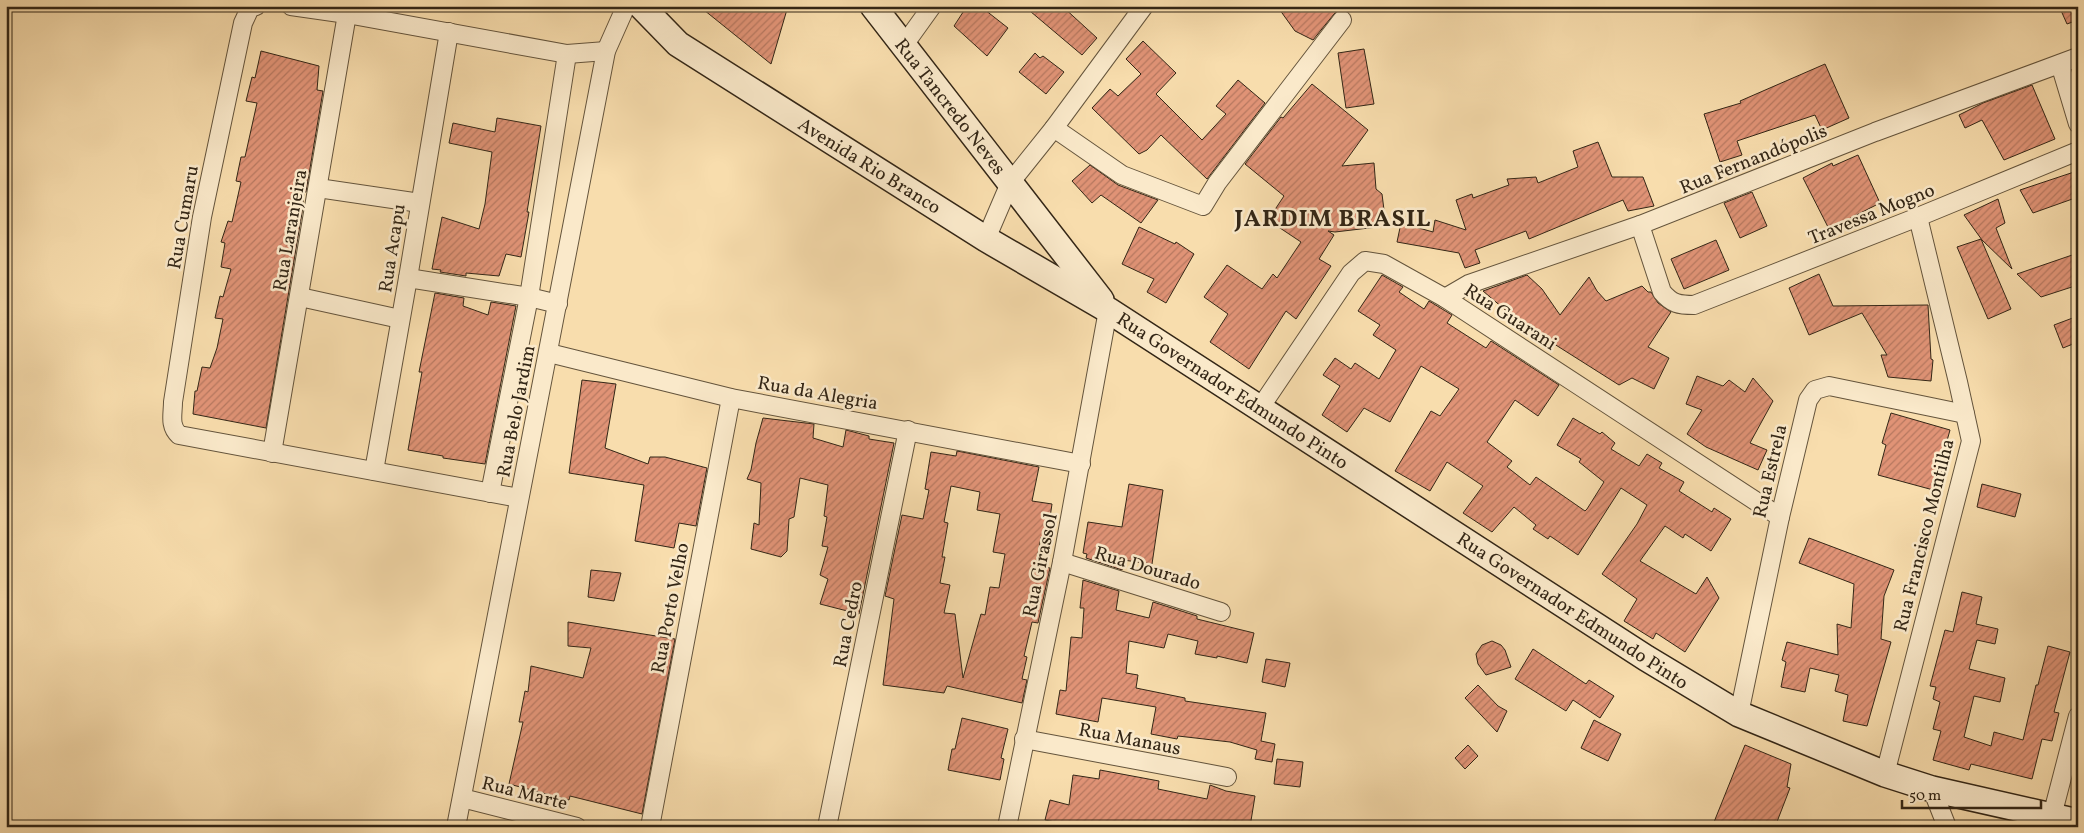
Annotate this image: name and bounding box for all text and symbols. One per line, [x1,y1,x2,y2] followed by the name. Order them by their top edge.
[888,33,1011,181] street label: Rua Tancredo Neves
[793,112,945,221] street label: Avenida Rio Branco
[1676,118,1831,201] street label: Rua Fernandópolis
[162,163,206,271] street label: Rua Cumaru
[267,167,314,293] street label: Rua Laranjeira
[1805,178,1939,252] street label: Travessa Mogno
[373,202,413,295] street label: Rua Acapu
[1233,203,1432,237] district label: JARDIM BRASIL
[1459,278,1561,357] street label: Rua Guarani
[1111,307,1353,476] street label: Rua Governador Edmundo Pinto
[491,343,543,480] street label: Rua Belo Jardim
[755,371,880,417] street label: Rua da Alegria
[1748,422,1794,521] street label: Rua Estrela
[1888,436,1962,635] street label: Rua Francisco Montilha
[1017,511,1065,620] street label: Rua Girassol
[1451,527,1693,696] street label: Rua Governador Edmundo Pinto
[1091,540,1204,597] street label: Rua Dourado
[646,541,696,676] street label: Rua Porto Velho
[828,579,870,670] street label: Rua Cedro
[1076,717,1183,763] street label: Rua Manaus
[479,771,570,817] street label: Rua Marte
[1902,778,2040,810] scale bar
[1909,786,1941,807] text: 50 m

